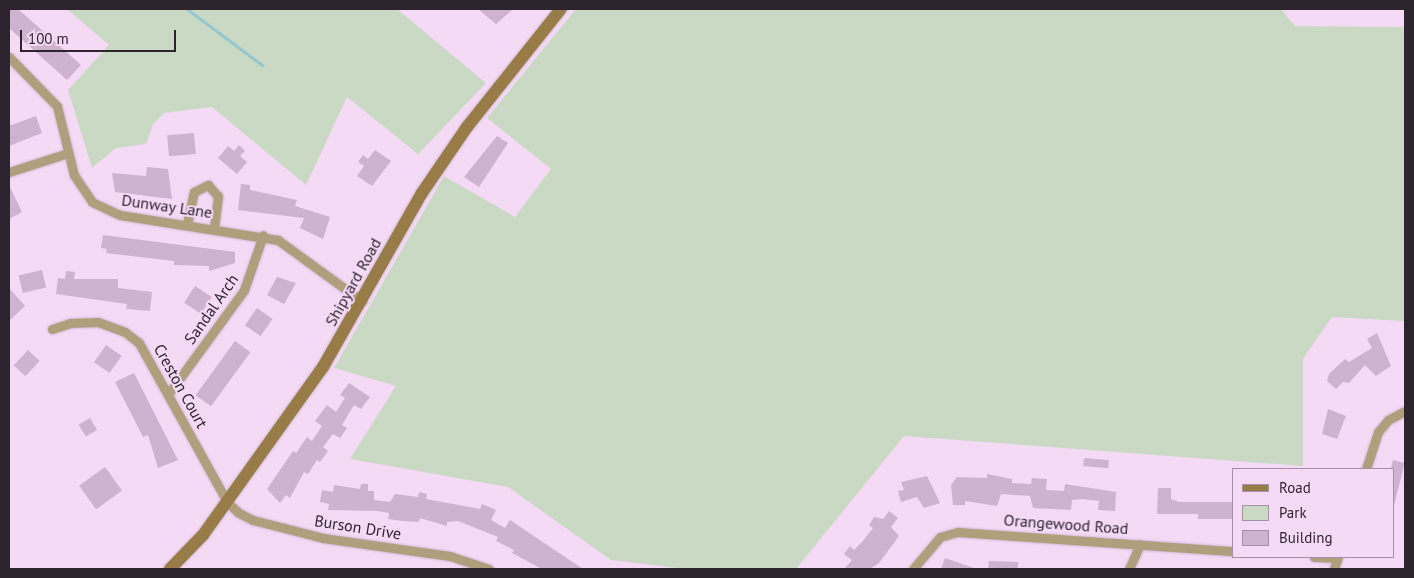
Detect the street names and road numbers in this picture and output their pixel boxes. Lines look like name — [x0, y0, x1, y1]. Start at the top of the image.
street label: Dunway Lane — [120, 190, 214, 222]
street label: Shipyard Road — [321, 235, 385, 329]
street label: Sandal Arch — [180, 270, 242, 348]
street label: Creston Court — [150, 341, 212, 431]
street label: Orangewood Road — [1003, 510, 1129, 538]
street label: Burson Drive — [313, 511, 403, 543]

